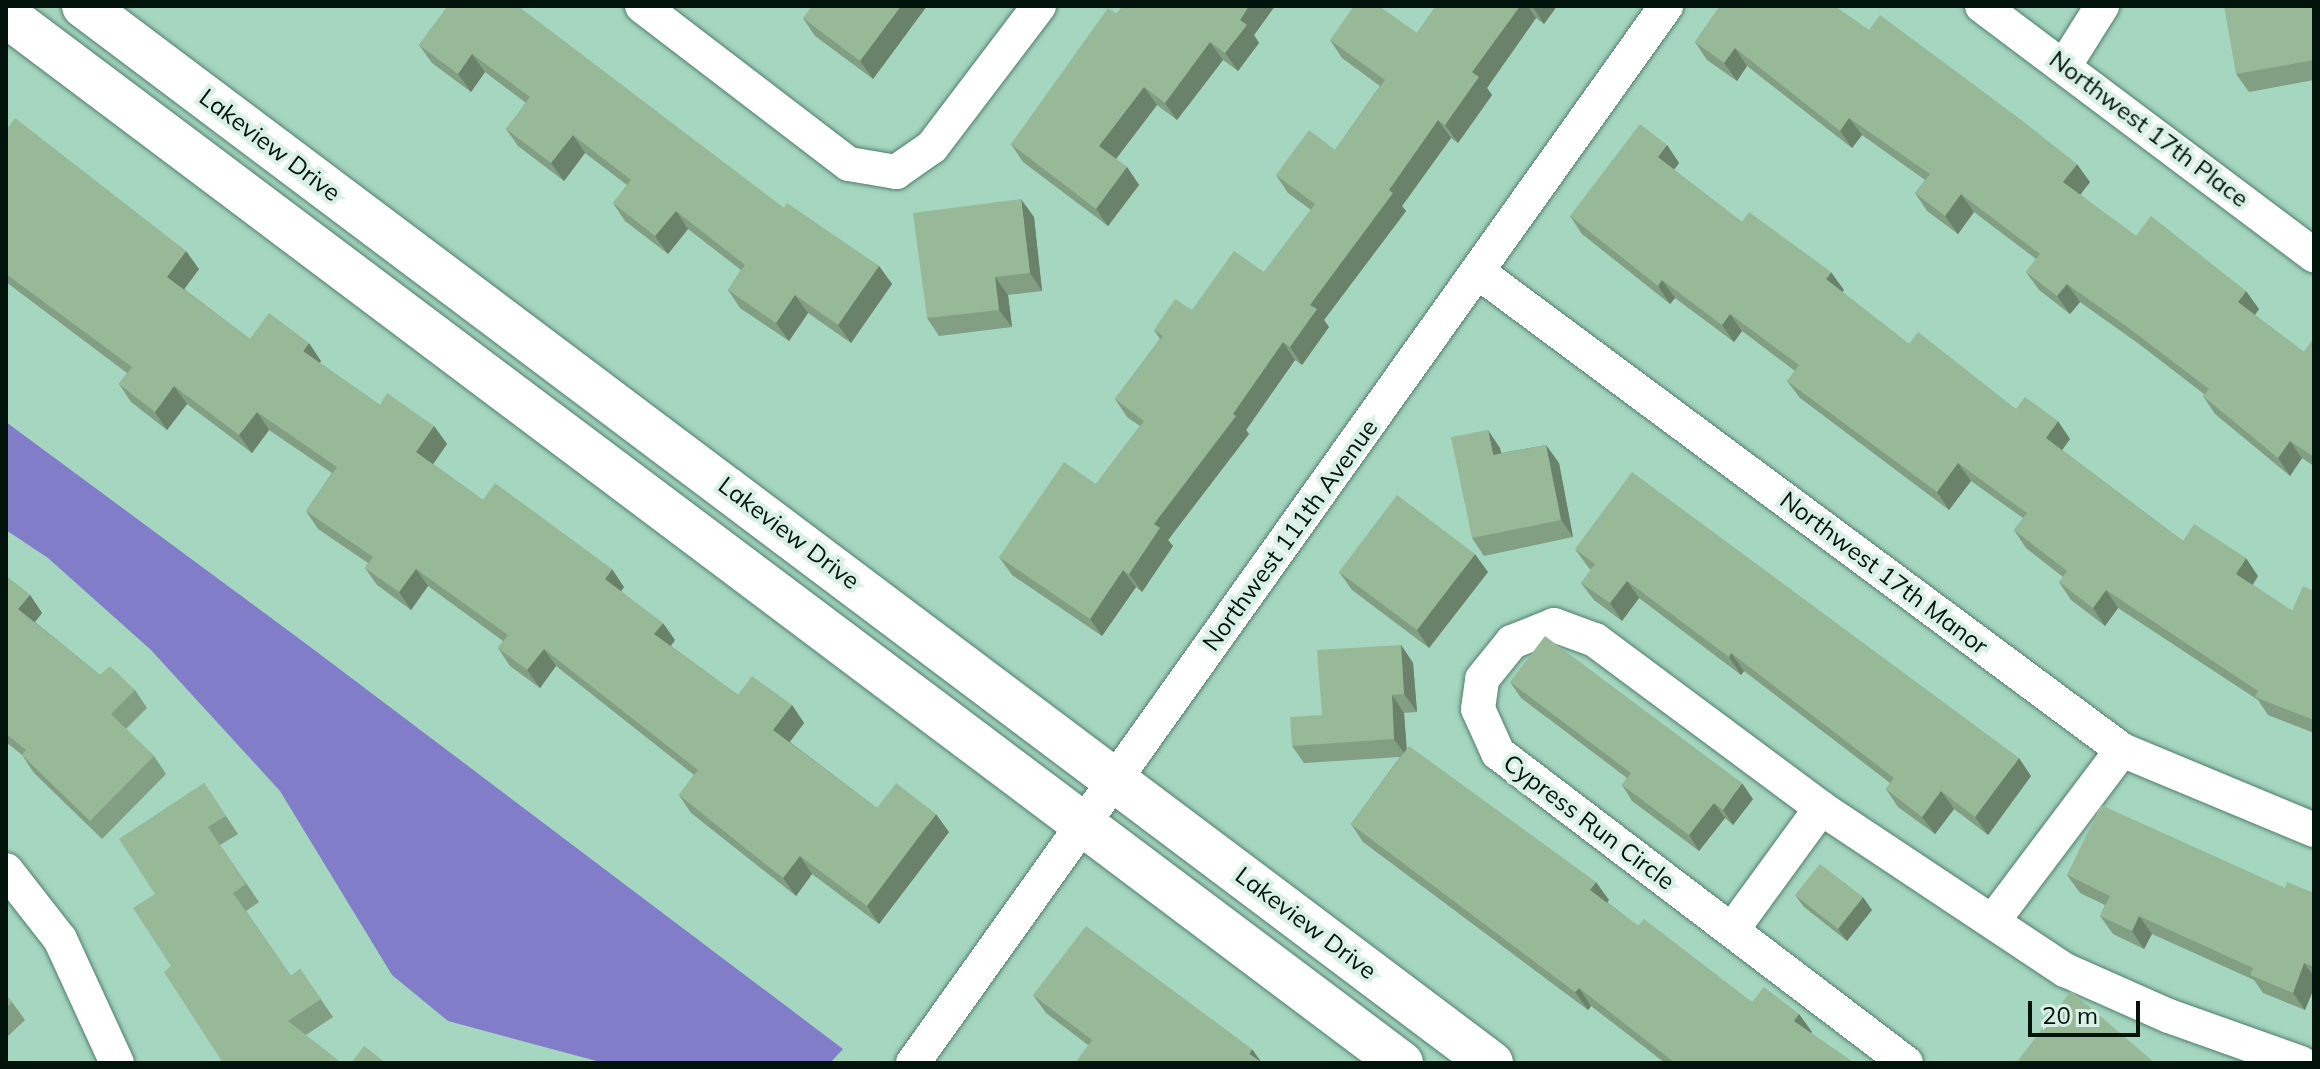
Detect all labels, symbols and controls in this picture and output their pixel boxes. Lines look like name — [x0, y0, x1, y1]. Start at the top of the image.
street label: Northwest 17th Place — [2044, 45, 2254, 213]
street label: Lakeview Drive — [194, 83, 346, 207]
street label: Northwest 111th Avenue — [1196, 414, 1384, 656]
street label: Lakeview Drive — [713, 471, 865, 595]
street label: Northwest 17th Manor — [1775, 486, 1993, 660]
street label: Cypress Run Circle — [1498, 748, 1680, 896]
street label: Lakeview Drive — [1230, 861, 1382, 985]
scale bar — [2032, 985, 2144, 1035]
text: 20 m — [2042, 1000, 2098, 1030]

